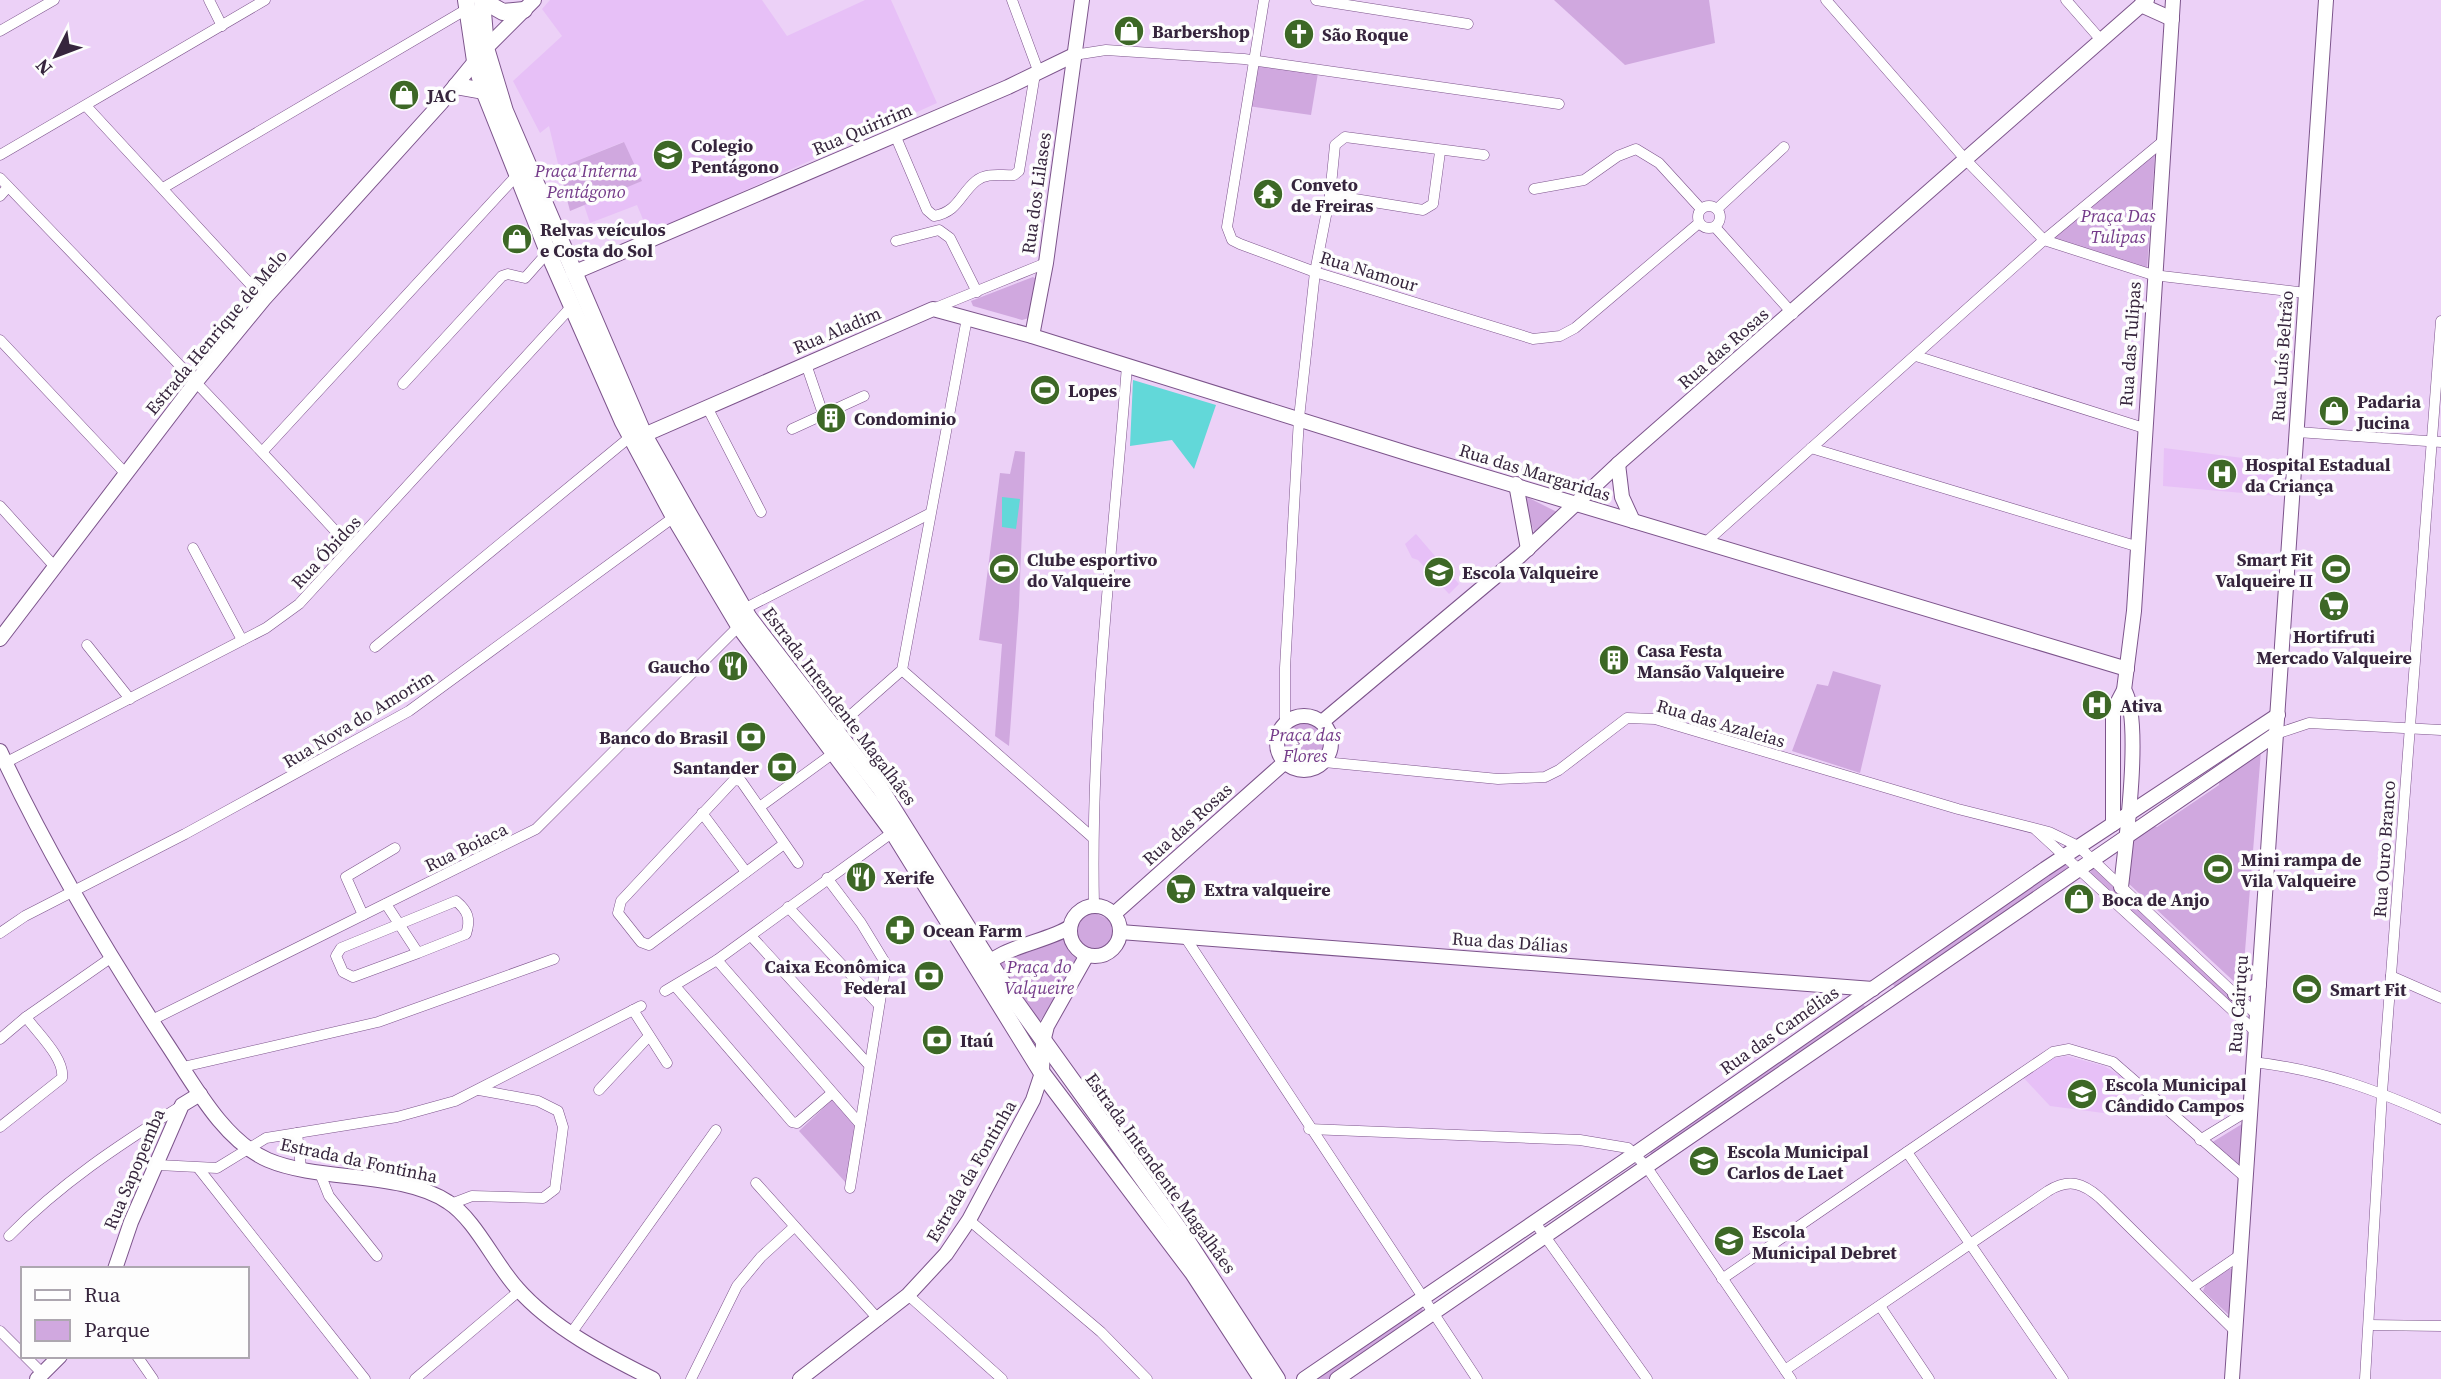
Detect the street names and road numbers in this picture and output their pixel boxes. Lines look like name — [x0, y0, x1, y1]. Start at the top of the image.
street label: Rua Quiririm — [808, 97, 916, 161]
street label: Rua dos Lilases — [1015, 130, 1057, 256]
street label: Estrada Henrique de Melo — [139, 244, 293, 420]
street label: Rua Namour — [1317, 244, 1422, 298]
street label: Rua das Tulipas — [2113, 281, 2147, 407]
street label: Rua Luís Beltrão — [2265, 289, 2299, 422]
street label: Rua Aladim — [789, 300, 885, 360]
street label: Rua das Rosas — [1672, 301, 1774, 394]
street label: Rua das Margaridas — [1456, 437, 1614, 507]
street label: Rua Óbidos — [286, 510, 367, 594]
street label: Estrada Intendente Magalhães — [757, 602, 923, 811]
street label: Rua Nova do Amorim — [278, 664, 438, 774]
street label: Rua das Azaleias — [1654, 693, 1788, 753]
street label: Rua das Rosas — [1137, 777, 1237, 871]
street label: Rua Ouro Branco — [2367, 779, 2401, 918]
street label: Rua Boiaca — [421, 816, 512, 878]
street label: Rua das Dálias — [1451, 925, 1569, 959]
street label: Rua Cairuçu — [2222, 954, 2254, 1054]
street label: Rua das Camélias — [1715, 980, 1844, 1080]
street label: Estrada Intendente Magalhães — [1080, 1067, 1243, 1279]
street label: Estrada da Fontinha — [920, 1095, 1022, 1247]
street label: Rua Sapopemba — [97, 1104, 171, 1233]
street label: Estrada da Fontinha — [278, 1131, 441, 1189]

